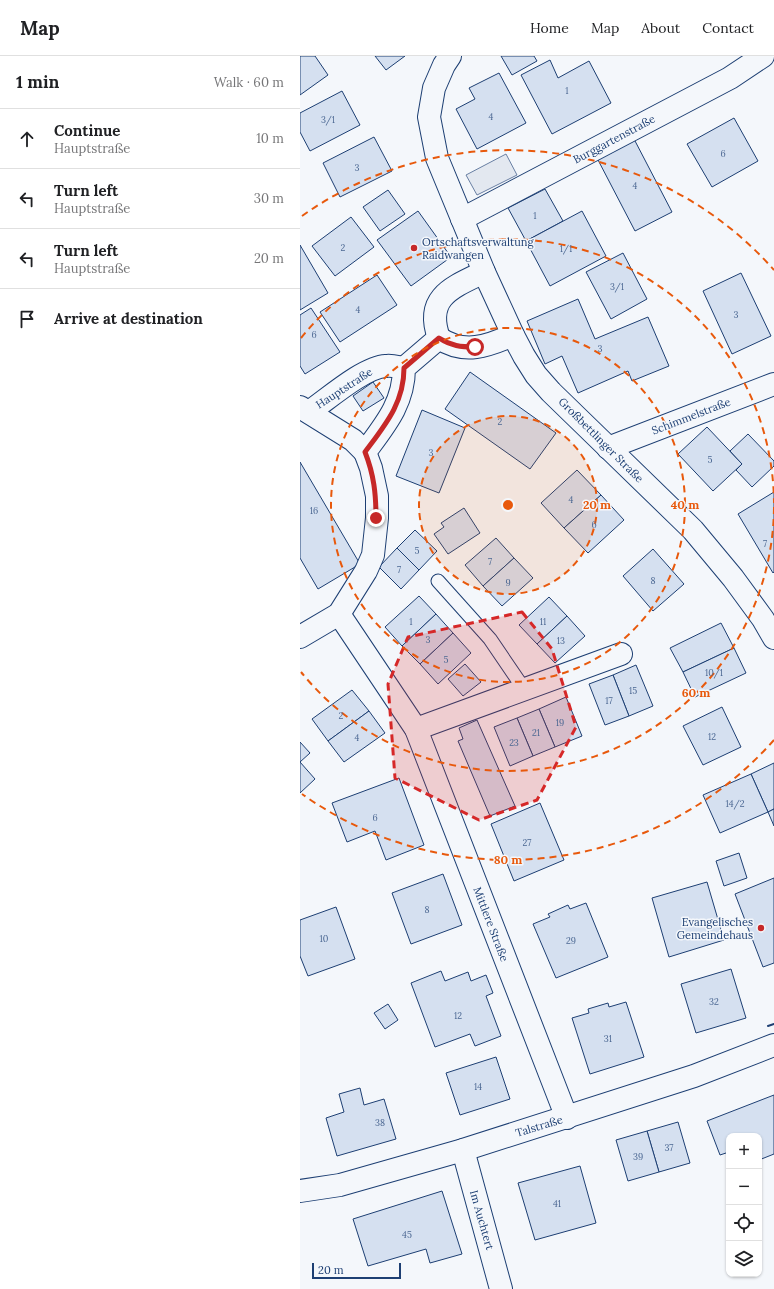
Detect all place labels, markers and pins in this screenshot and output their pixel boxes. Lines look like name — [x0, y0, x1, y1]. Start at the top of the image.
place label: Ortschaftsverwaltung Raidwangen — [422, 235, 534, 262]
marker: Ortschaftsverwaltung Raidwangen — [409, 243, 419, 253]
centre of rings — [501, 498, 515, 512]
place label: Evangelisches Gemeindehaus — [677, 915, 753, 942]
marker: Evangelisches Gemeindehaus — [756, 923, 766, 933]

